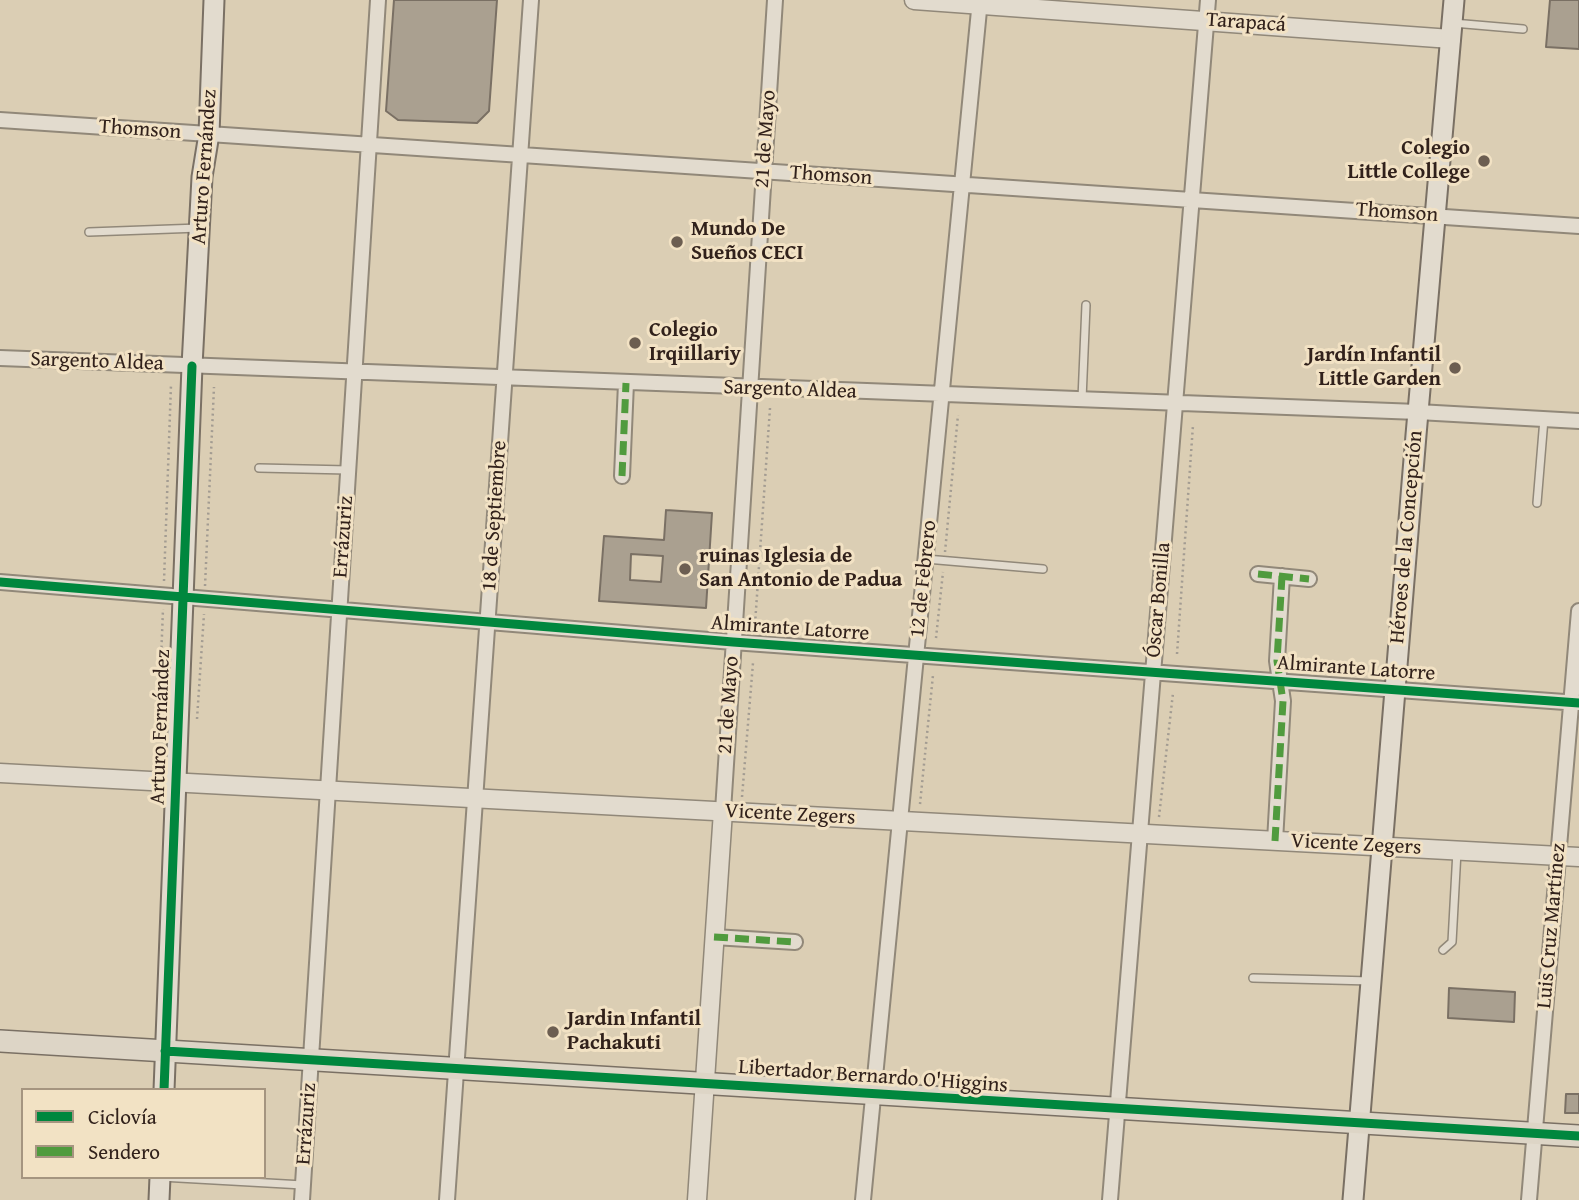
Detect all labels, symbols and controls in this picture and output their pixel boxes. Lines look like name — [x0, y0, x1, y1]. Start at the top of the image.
street label: Tarapacá — [1205, 8, 1287, 38]
street label: Arturo Fernández — [187, 89, 223, 245]
street label: 21 de Mayo — [750, 89, 782, 189]
street label: Thomson — [98, 115, 182, 145]
place label: Colegio Little College — [1347, 136, 1470, 186]
marker: Colegio Little College — [1476, 153, 1492, 169]
street label: Thomson — [789, 161, 873, 191]
street label: Thomson — [1355, 198, 1439, 228]
place label: Mundo De Sueños CECI — [691, 217, 804, 267]
marker: Mundo De Sueños CECI — [669, 234, 685, 250]
place label: Colegio Irqiillariy — [649, 318, 741, 368]
marker: Colegio Irqiillariy — [627, 335, 643, 351]
place label: Jardín Infantil Little Garden — [1307, 343, 1441, 393]
street label: Sargento Aldea — [30, 347, 164, 377]
marker: Jardín Infantil Little Garden — [1447, 360, 1463, 376]
street label: Sargento Aldea — [723, 375, 857, 405]
street label: Héroes de la Concepción — [1385, 429, 1429, 645]
street label: 18 de Septiembre — [477, 440, 513, 592]
street label: Errázuriz — [329, 495, 359, 579]
street label: 12 de Febrero — [905, 519, 943, 639]
street label: Óscar Bonilla — [1141, 541, 1177, 659]
place label: ruinas Iglesia de San Antonio de Padua — [699, 544, 902, 594]
marker: ruinas Iglesia de San Antonio de Padua — [677, 561, 693, 577]
street label: Almirante Latorre — [710, 611, 870, 647]
street label: Arturo Fernández — [146, 649, 176, 805]
street label: Almirante Latorre — [1276, 651, 1436, 687]
street label: 21 de Mayo — [713, 655, 745, 755]
street label: Vicente Zegers — [724, 799, 856, 831]
street label: Vicente Zegers — [1290, 829, 1422, 861]
street label: Luis Cruz Martínez — [1532, 842, 1572, 1010]
place label: Jardin Infantil Pachakuti — [567, 1007, 701, 1057]
marker: Jardin Infantil Pachakuti — [545, 1024, 561, 1040]
street label: Libertador Bernardo O'Higgins — [737, 1055, 1009, 1099]
street label: Errázuriz — [292, 1082, 322, 1166]
legend — [21, 1088, 266, 1179]
text: Ciclovía — [88, 1101, 157, 1132]
text: Sendero — [88, 1136, 160, 1167]

